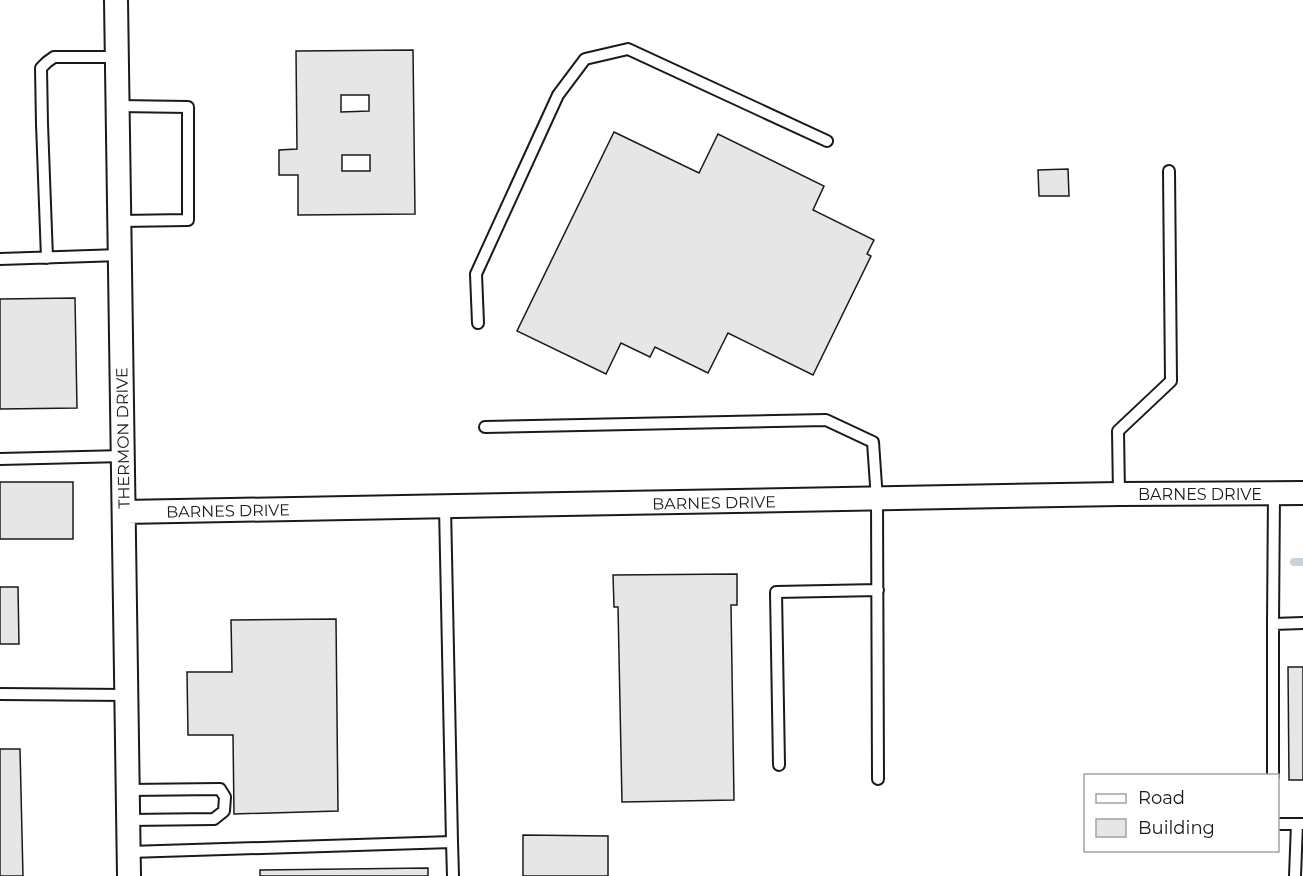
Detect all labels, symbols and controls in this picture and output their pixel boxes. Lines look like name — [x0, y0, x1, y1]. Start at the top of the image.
street label: THERMON DRIVE — [112, 367, 134, 509]
street label: BARNES DRIVE — [1138, 485, 1262, 504]
street label: BARNES DRIVE — [652, 492, 776, 514]
street label: BARNES DRIVE — [166, 500, 290, 522]
legend — [1084, 774, 1279, 852]
text: Road — [1138, 787, 1185, 809]
text: Building — [1138, 817, 1215, 839]

